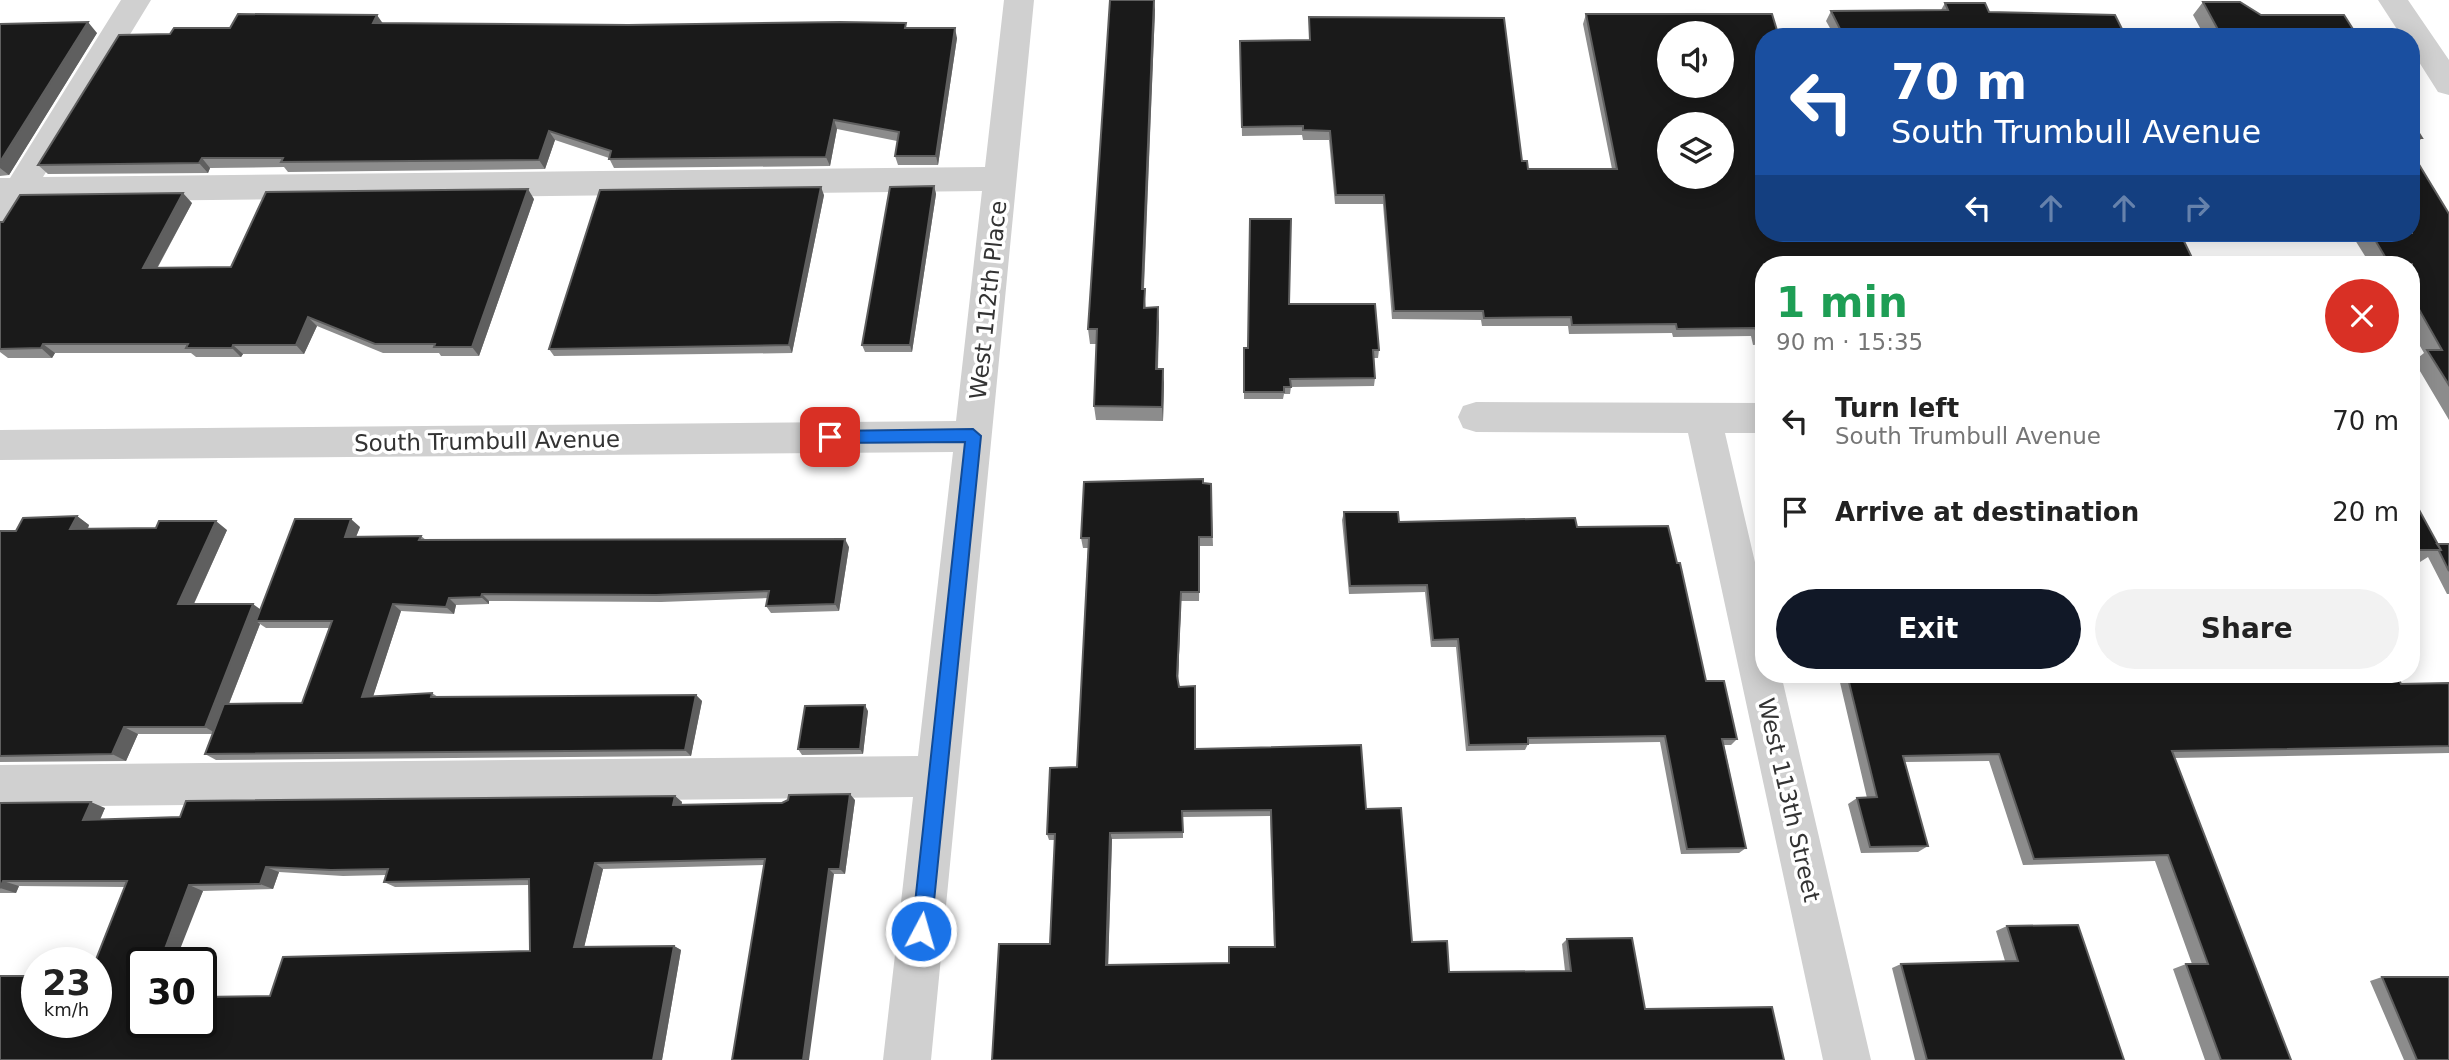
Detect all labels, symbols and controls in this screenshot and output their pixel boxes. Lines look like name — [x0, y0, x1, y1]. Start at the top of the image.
map controls — [1657, 21, 1734, 189]
button: sound — [1657, 21, 1734, 98]
text: 70 m — [1891, 54, 2027, 111]
icon: left — [1776, 56, 1867, 147]
button: layers — [1657, 112, 1734, 189]
text: South Trumbull Avenue — [1891, 113, 2261, 151]
icon: left — [1959, 189, 1997, 227]
icon: ahead — [2032, 189, 2070, 227]
icon: ahead — [2105, 189, 2143, 227]
icon: right — [2178, 189, 2216, 227]
street label: West 112th Place — [965, 199, 1011, 401]
text: 1 min — [1776, 278, 1908, 327]
button: close — [2325, 279, 2399, 353]
text: 90 m · 15:35 — [1776, 329, 1923, 355]
text: Turn left — [1835, 393, 1959, 423]
icon: left — [1776, 402, 1814, 440]
text: 70 m — [2332, 406, 2399, 436]
pin — [800, 407, 860, 467]
icon: arrive — [811, 418, 849, 456]
text: South Trumbull Avenue — [1835, 423, 2101, 449]
street label: South Trumbull Avenue — [354, 426, 620, 456]
icon: arrive — [1776, 493, 1814, 531]
text: Arrive at destination — [1835, 497, 2139, 527]
text: 20 m — [2332, 497, 2399, 527]
button: Exit — [1776, 589, 2081, 669]
button: Share — [2095, 589, 2399, 669]
street label: West 113th Street — [1753, 695, 1825, 905]
position arrow — [884, 894, 958, 968]
speed limit sign: 30 — [126, 947, 217, 1038]
text: 23 — [42, 963, 91, 1003]
text: km/h — [44, 999, 89, 1020]

